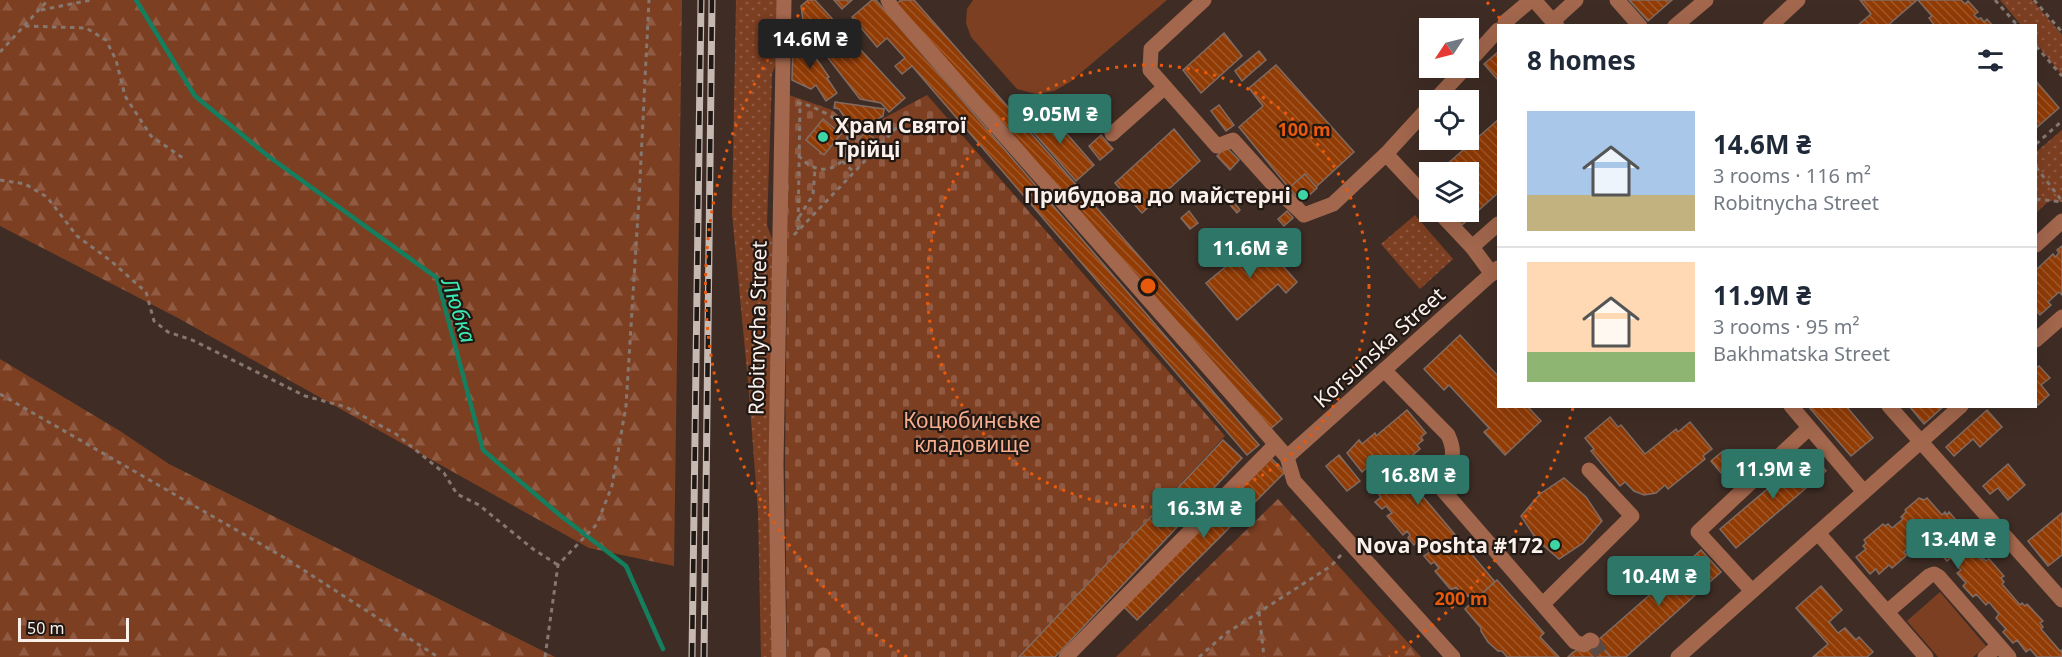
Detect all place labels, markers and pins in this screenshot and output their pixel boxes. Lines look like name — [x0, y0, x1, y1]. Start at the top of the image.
pin: 14.6M ₴ — [755, 19, 865, 70]
pin: 9.05M ₴ — [1005, 94, 1115, 145]
place label: Храм Святої Трійці — [835, 111, 967, 163]
marker: Храм Святої Трійці — [816, 130, 830, 144]
place label: Прибудова до майстерні — [1024, 181, 1291, 209]
marker: Прибудова до майстерні — [1296, 188, 1310, 202]
pin: 11.6M ₴ — [1195, 228, 1305, 279]
centre of rings — [1138, 276, 1158, 296]
pin: 11.9M ₴ — [1718, 449, 1828, 500]
pin: 16.8M ₴ — [1363, 455, 1473, 506]
pin: 16.3M ₴ — [1149, 488, 1259, 539]
pin: 13.4M ₴ — [1903, 519, 2013, 570]
place label: Nova Poshta #172 — [1356, 531, 1543, 559]
marker: Nova Poshta #172 — [1548, 538, 1562, 552]
pin: 10.4M ₴ — [1604, 556, 1714, 607]

